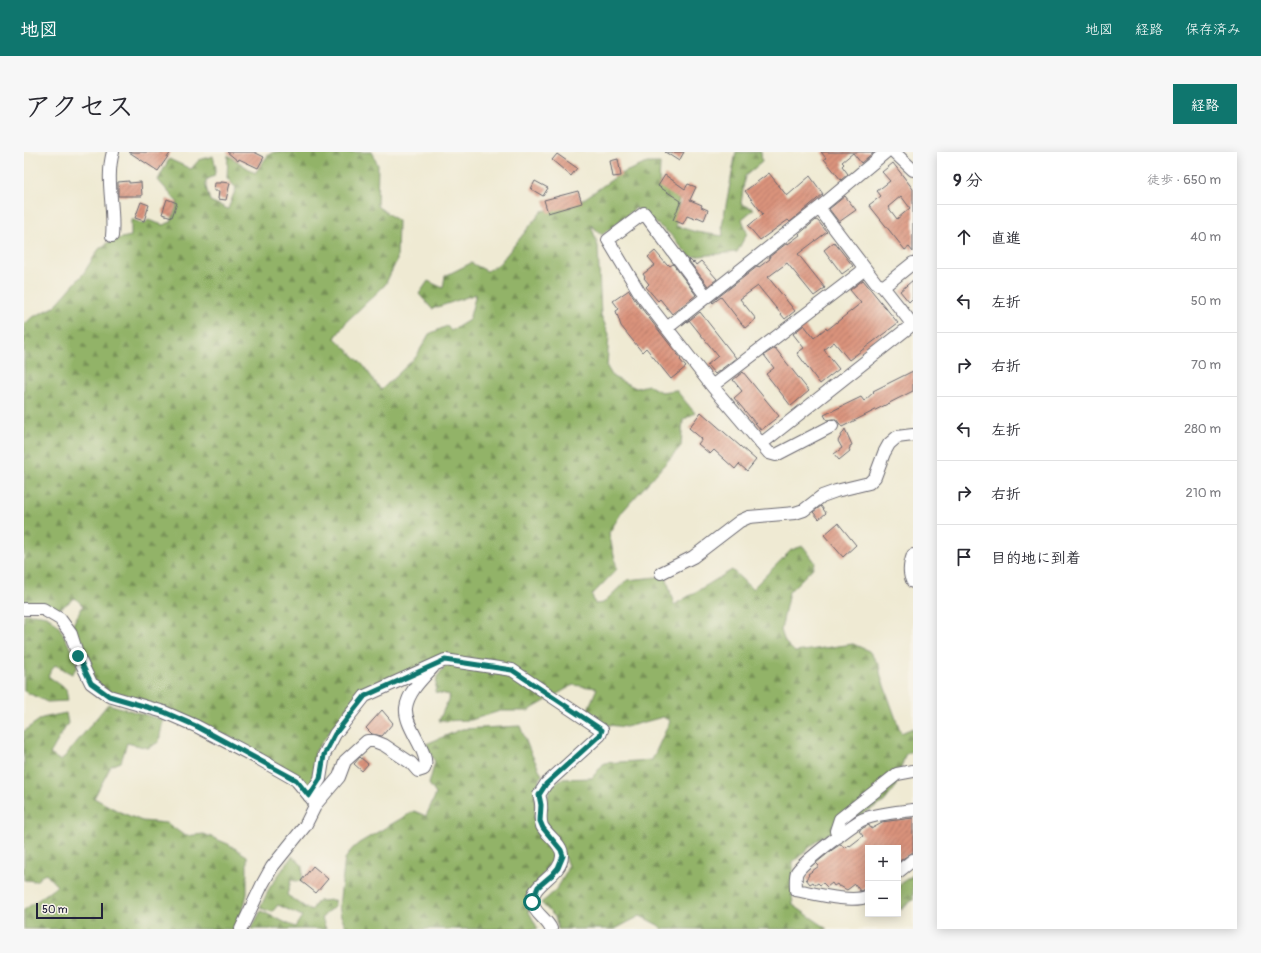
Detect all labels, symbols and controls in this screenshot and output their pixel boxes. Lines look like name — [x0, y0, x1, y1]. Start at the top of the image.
text: 地図 — [20, 18, 58, 42]
text: 地図 — [1085, 21, 1113, 38]
text: 経路 — [1135, 21, 1163, 38]
text: 保存済み — [1185, 21, 1241, 38]
button: 経路 — [1173, 84, 1237, 124]
text: アクセス — [24, 90, 134, 125]
text: 9 分 — [953, 170, 982, 191]
text: 徒歩 · 650 m — [1147, 172, 1221, 188]
icon: ahead — [953, 226, 975, 248]
text: 直進 — [991, 229, 1021, 248]
text: 40 m — [1190, 229, 1221, 245]
icon: left — [953, 290, 975, 312]
text: 左折 — [991, 293, 1021, 312]
text: 50 m — [1191, 293, 1221, 309]
icon: right — [953, 354, 975, 376]
text: 右折 — [991, 357, 1021, 376]
text: 70 m — [1191, 357, 1221, 373]
icon: left — [953, 418, 975, 440]
text: 左折 — [991, 421, 1021, 440]
text: 280 m — [1184, 421, 1221, 437]
icon: right — [953, 482, 975, 504]
text: 右折 — [991, 485, 1021, 504]
text: 210 m — [1185, 485, 1221, 501]
icon: arrive — [953, 546, 975, 568]
text: 目的地に到着 — [991, 549, 1081, 568]
route end — [69, 647, 87, 665]
map controls — [865, 845, 901, 917]
button: + — [865, 845, 901, 881]
button: − — [865, 881, 901, 917]
route start — [523, 893, 541, 911]
scale bar — [36, 901, 103, 920]
text: 50 m — [42, 903, 68, 916]

